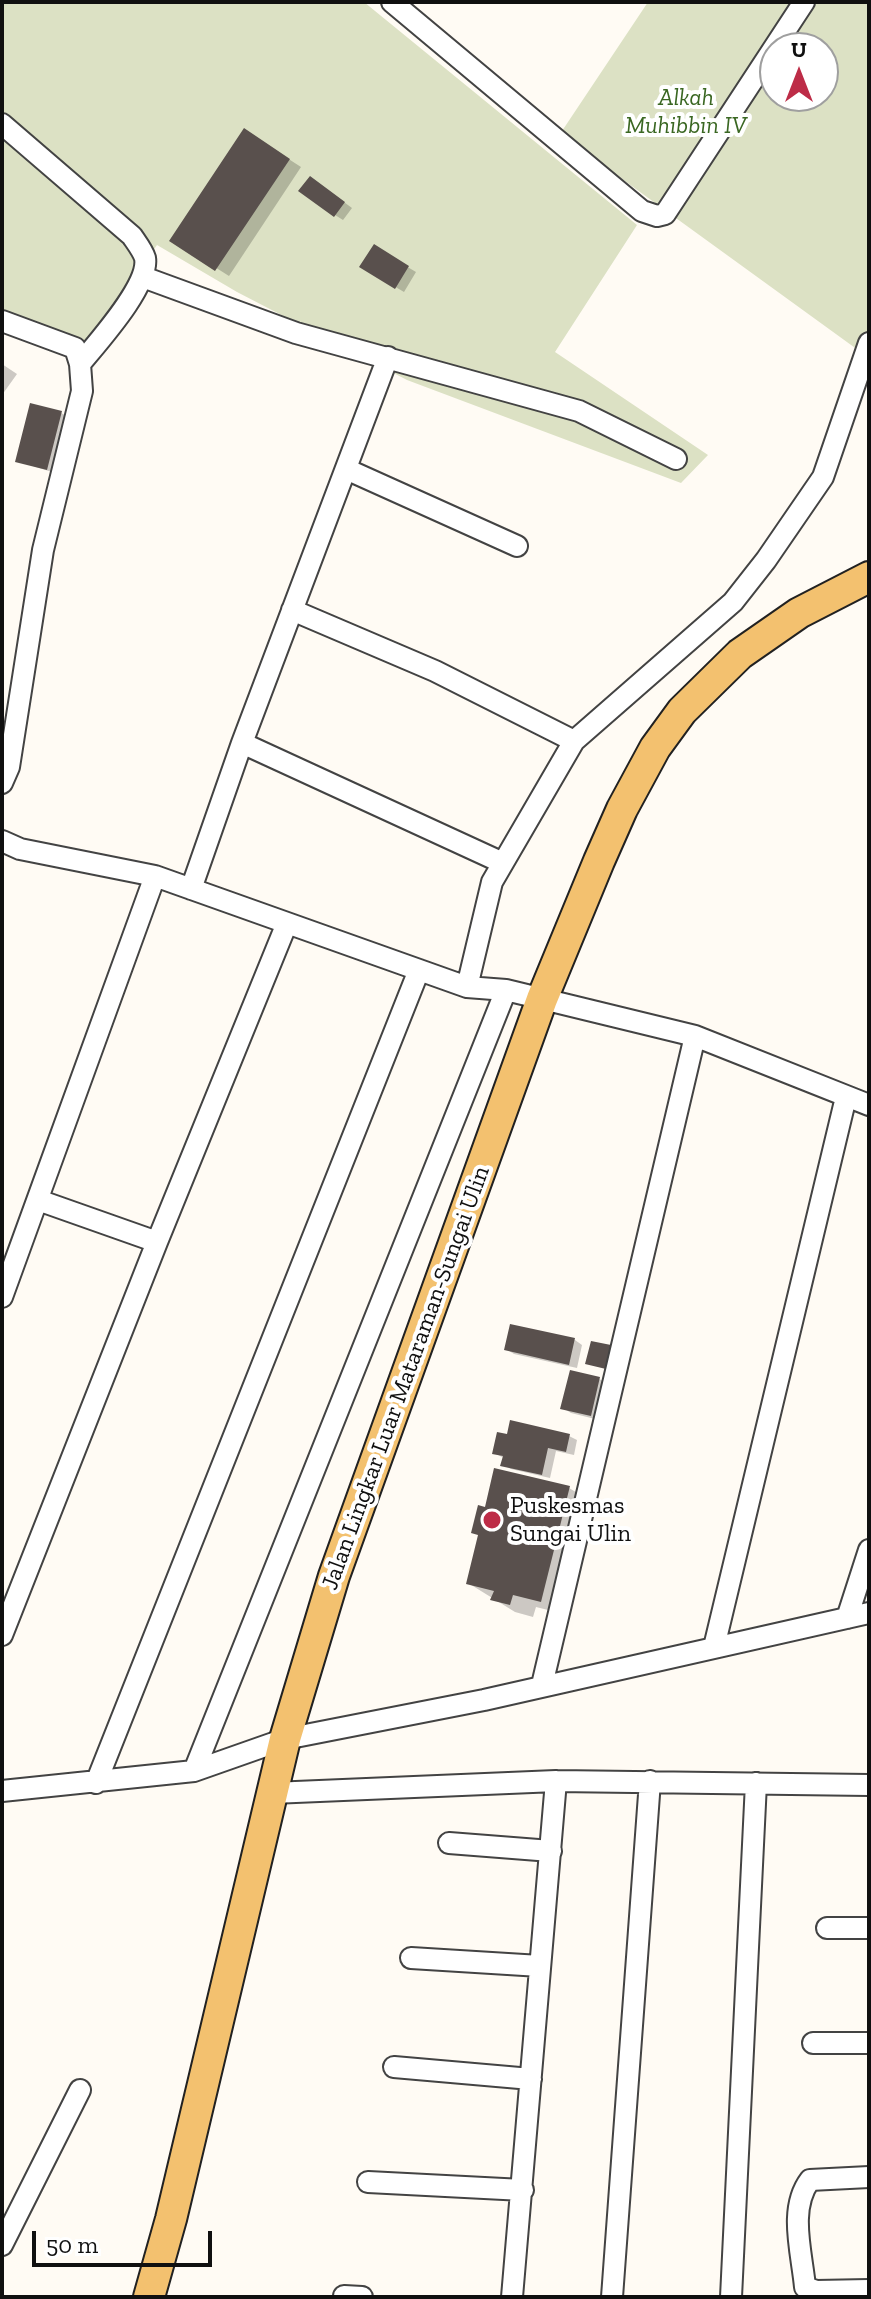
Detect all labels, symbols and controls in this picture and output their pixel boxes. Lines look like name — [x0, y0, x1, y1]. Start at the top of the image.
north arrow — [759, 32, 839, 112]
text: U — [791, 36, 807, 63]
park label: Alkah Muhibbin IV — [625, 84, 747, 140]
street label: Jalan Lingkar Luar Mataraman-Sungai Ulin — [316, 1162, 496, 1594]
place label: Puskesmas Sungai Ulin — [510, 1492, 631, 1548]
marker: Puskesmas Sungai Ulin — [481, 1509, 503, 1531]
scale bar — [36, 2215, 216, 2265]
text: 50 m — [46, 2230, 98, 2259]

